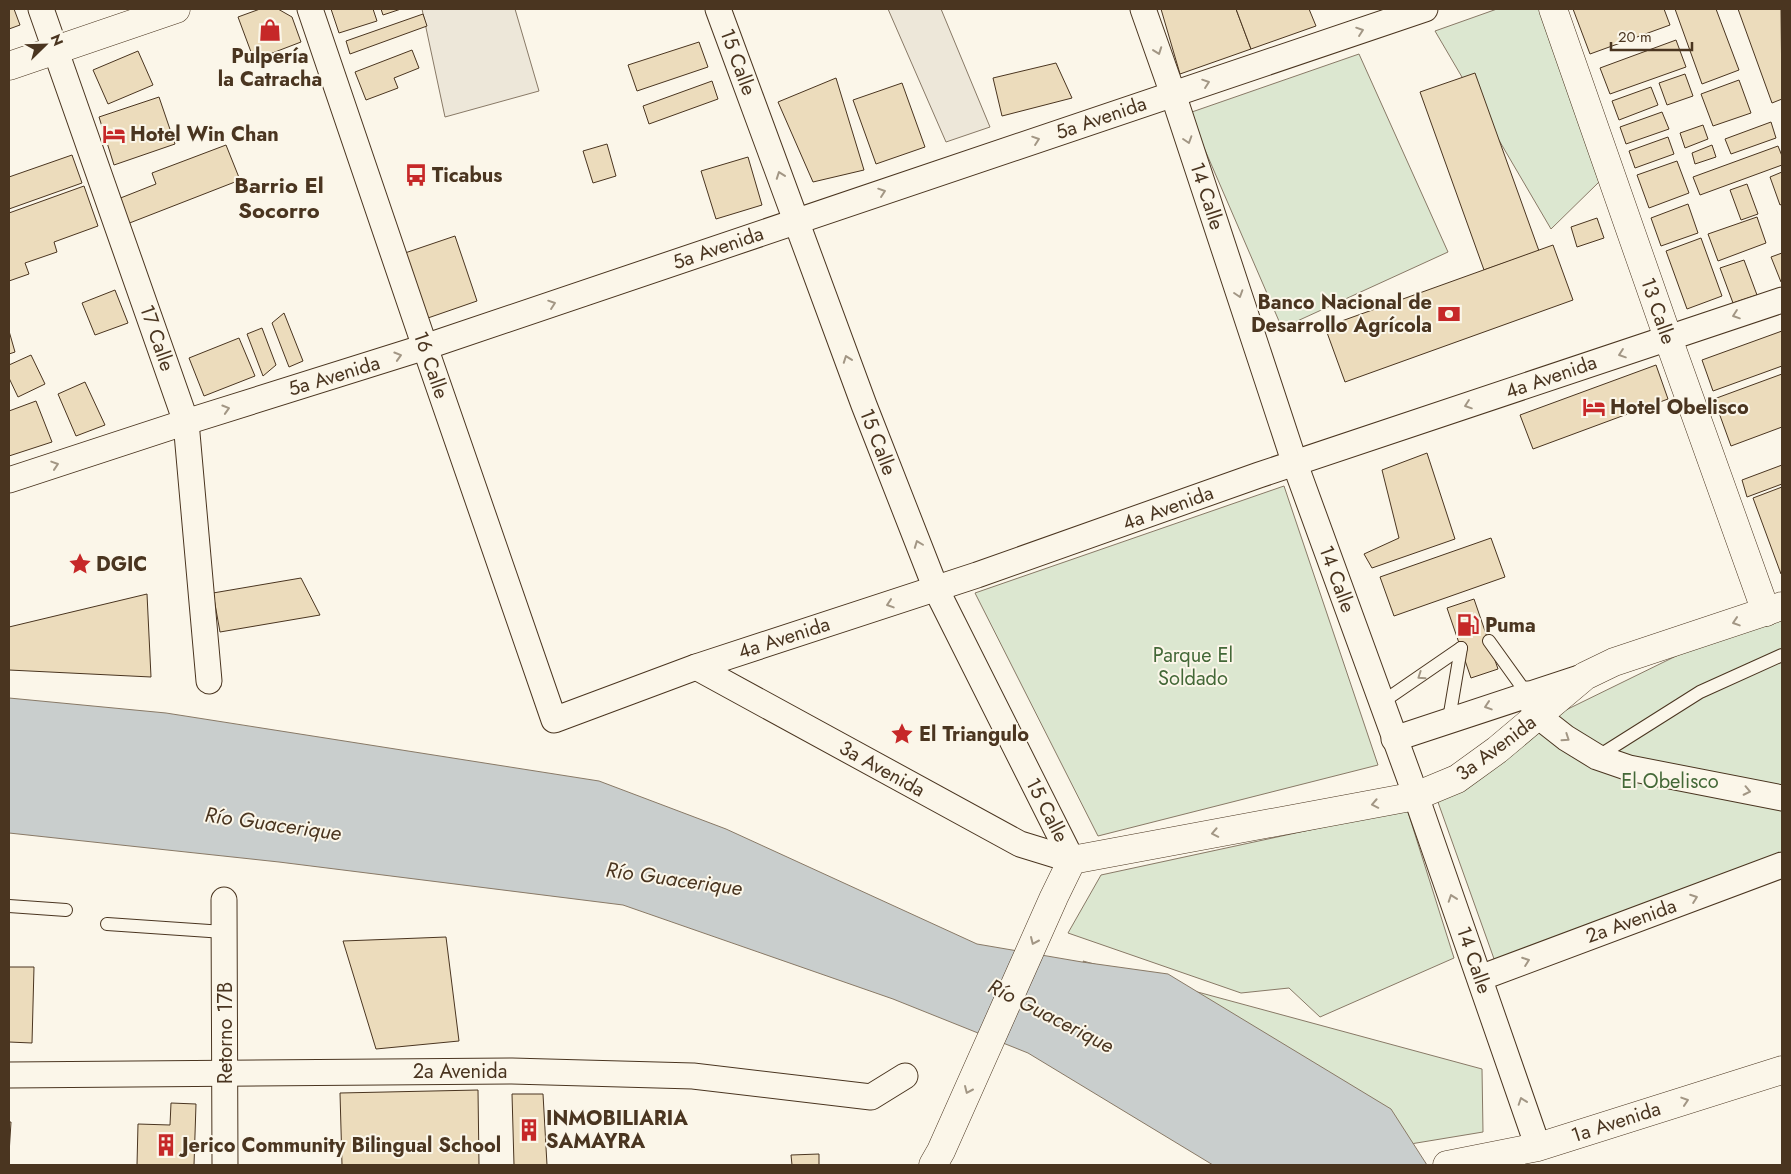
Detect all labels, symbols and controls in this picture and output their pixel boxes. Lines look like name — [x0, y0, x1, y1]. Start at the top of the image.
shop icon: Pulpería la Catracha — [257, 17, 283, 43]
north arrow — [20, 20, 70, 70]
scale bar — [1611, 20, 1692, 52]
street label: 15 Calle — [713, 25, 763, 99]
one-way arrow — [1355, 26, 1364, 36]
text: 20 m — [1618, 26, 1652, 48]
text: N — [46, 31, 68, 49]
place label: Pulpería la Catracha — [218, 42, 322, 94]
one-way arrow — [1152, 47, 1162, 55]
one-way arrow — [1202, 78, 1210, 88]
street label: 5a Avenida — [1052, 89, 1150, 147]
place label: Hotel Win Chan — [130, 120, 279, 149]
hotel icon: Hotel Win Chan — [101, 121, 127, 147]
one-way arrow — [1183, 135, 1193, 144]
one-way arrow — [1031, 136, 1039, 146]
street label: 14 Calle — [1182, 158, 1232, 234]
place label: Ticabus — [432, 161, 502, 190]
bus stop icon: Ticabus — [403, 162, 429, 188]
district label: Barrio El Socorro — [234, 169, 324, 226]
one-way arrow — [776, 171, 786, 180]
one-way arrow — [877, 188, 885, 198]
street label: 5a Avenida — [669, 219, 767, 277]
street label: 13 Calle — [1633, 274, 1683, 348]
place label: Banco Nacional de Desarrollo Agrícola — [1251, 288, 1432, 340]
one-way arrow — [1233, 290, 1243, 298]
one-way arrow — [547, 300, 556, 310]
street label: 17 Calle — [132, 301, 182, 375]
bank icon: Banco Nacional de Desarrollo Agrícola — [1436, 301, 1462, 327]
one-way arrow — [1732, 310, 1741, 320]
street label: 16 Calle — [406, 327, 456, 403]
street label: 5a Avenida — [285, 348, 383, 404]
street label: 4a Avenida — [1501, 348, 1601, 406]
one-way arrow — [1618, 348, 1626, 358]
one-way arrow — [393, 351, 402, 361]
one-way arrow — [843, 355, 853, 364]
place label: Hotel Obelisco — [1610, 393, 1749, 422]
hotel icon: Hotel Obelisco — [1581, 394, 1607, 420]
one-way arrow — [1464, 400, 1472, 410]
one-way arrow — [222, 405, 230, 415]
street label: 15 Calle — [852, 405, 904, 479]
one-way arrow — [50, 461, 59, 471]
street label: 4a Avenida — [1118, 478, 1218, 538]
one-way arrow — [914, 540, 925, 549]
street label: 14 Calle — [1311, 541, 1363, 617]
place label: DGIC — [96, 550, 147, 579]
place icon: DGIC — [67, 551, 93, 577]
one-way arrow — [886, 598, 894, 608]
street label: 4a Avenida — [734, 610, 834, 666]
place label: Puma — [1485, 611, 1536, 640]
fuel station icon: Puma — [1455, 612, 1481, 638]
one-way arrow — [1732, 616, 1741, 626]
park label: Parque El Soldado — [1153, 641, 1233, 693]
one-way arrow — [1417, 670, 1427, 679]
one-way arrow — [1484, 701, 1493, 711]
street label: 3a Avenida — [1450, 708, 1542, 788]
place label: El Triangulo — [919, 720, 1029, 749]
place icon: El Triangulo — [889, 721, 915, 747]
one-way arrow — [1561, 732, 1570, 741]
street label: 3a Avenida — [834, 733, 930, 805]
park label: El Obelisco — [1621, 767, 1719, 796]
street label: 15 Calle — [1018, 773, 1076, 847]
one-way arrow — [1742, 785, 1751, 796]
one-way arrow — [1370, 798, 1379, 808]
water label: Río Guacerique — [203, 800, 344, 848]
one-way arrow — [1211, 828, 1219, 838]
water label: Río Guacerique — [604, 855, 745, 903]
street label: 2a Avenida — [1582, 891, 1680, 951]
one-way arrow — [1448, 894, 1458, 902]
one-way arrow — [1690, 894, 1698, 904]
street label: 14 Calle — [1449, 922, 1499, 998]
one-way arrow — [1030, 936, 1041, 945]
one-way arrow — [1521, 957, 1530, 967]
water label: Río Guacerique — [983, 971, 1120, 1061]
street label: Retorno 17B — [211, 982, 240, 1084]
street label: 2a Avenida — [413, 1057, 507, 1086]
one-way arrow — [964, 1085, 975, 1094]
street label: 1a Avenida — [1568, 1094, 1664, 1150]
one-way arrow — [1680, 1096, 1688, 1106]
one-way arrow — [1518, 1097, 1528, 1106]
place label: INMOBILIARIA SAMAYRA — [546, 1104, 688, 1156]
building icon: INMOBILIARIA SAMAYRA — [516, 1117, 542, 1143]
place label: Jerico Community Bilingual School — [178, 1131, 501, 1160]
building icon: Jerico Community Bilingual School — [153, 1132, 179, 1158]

